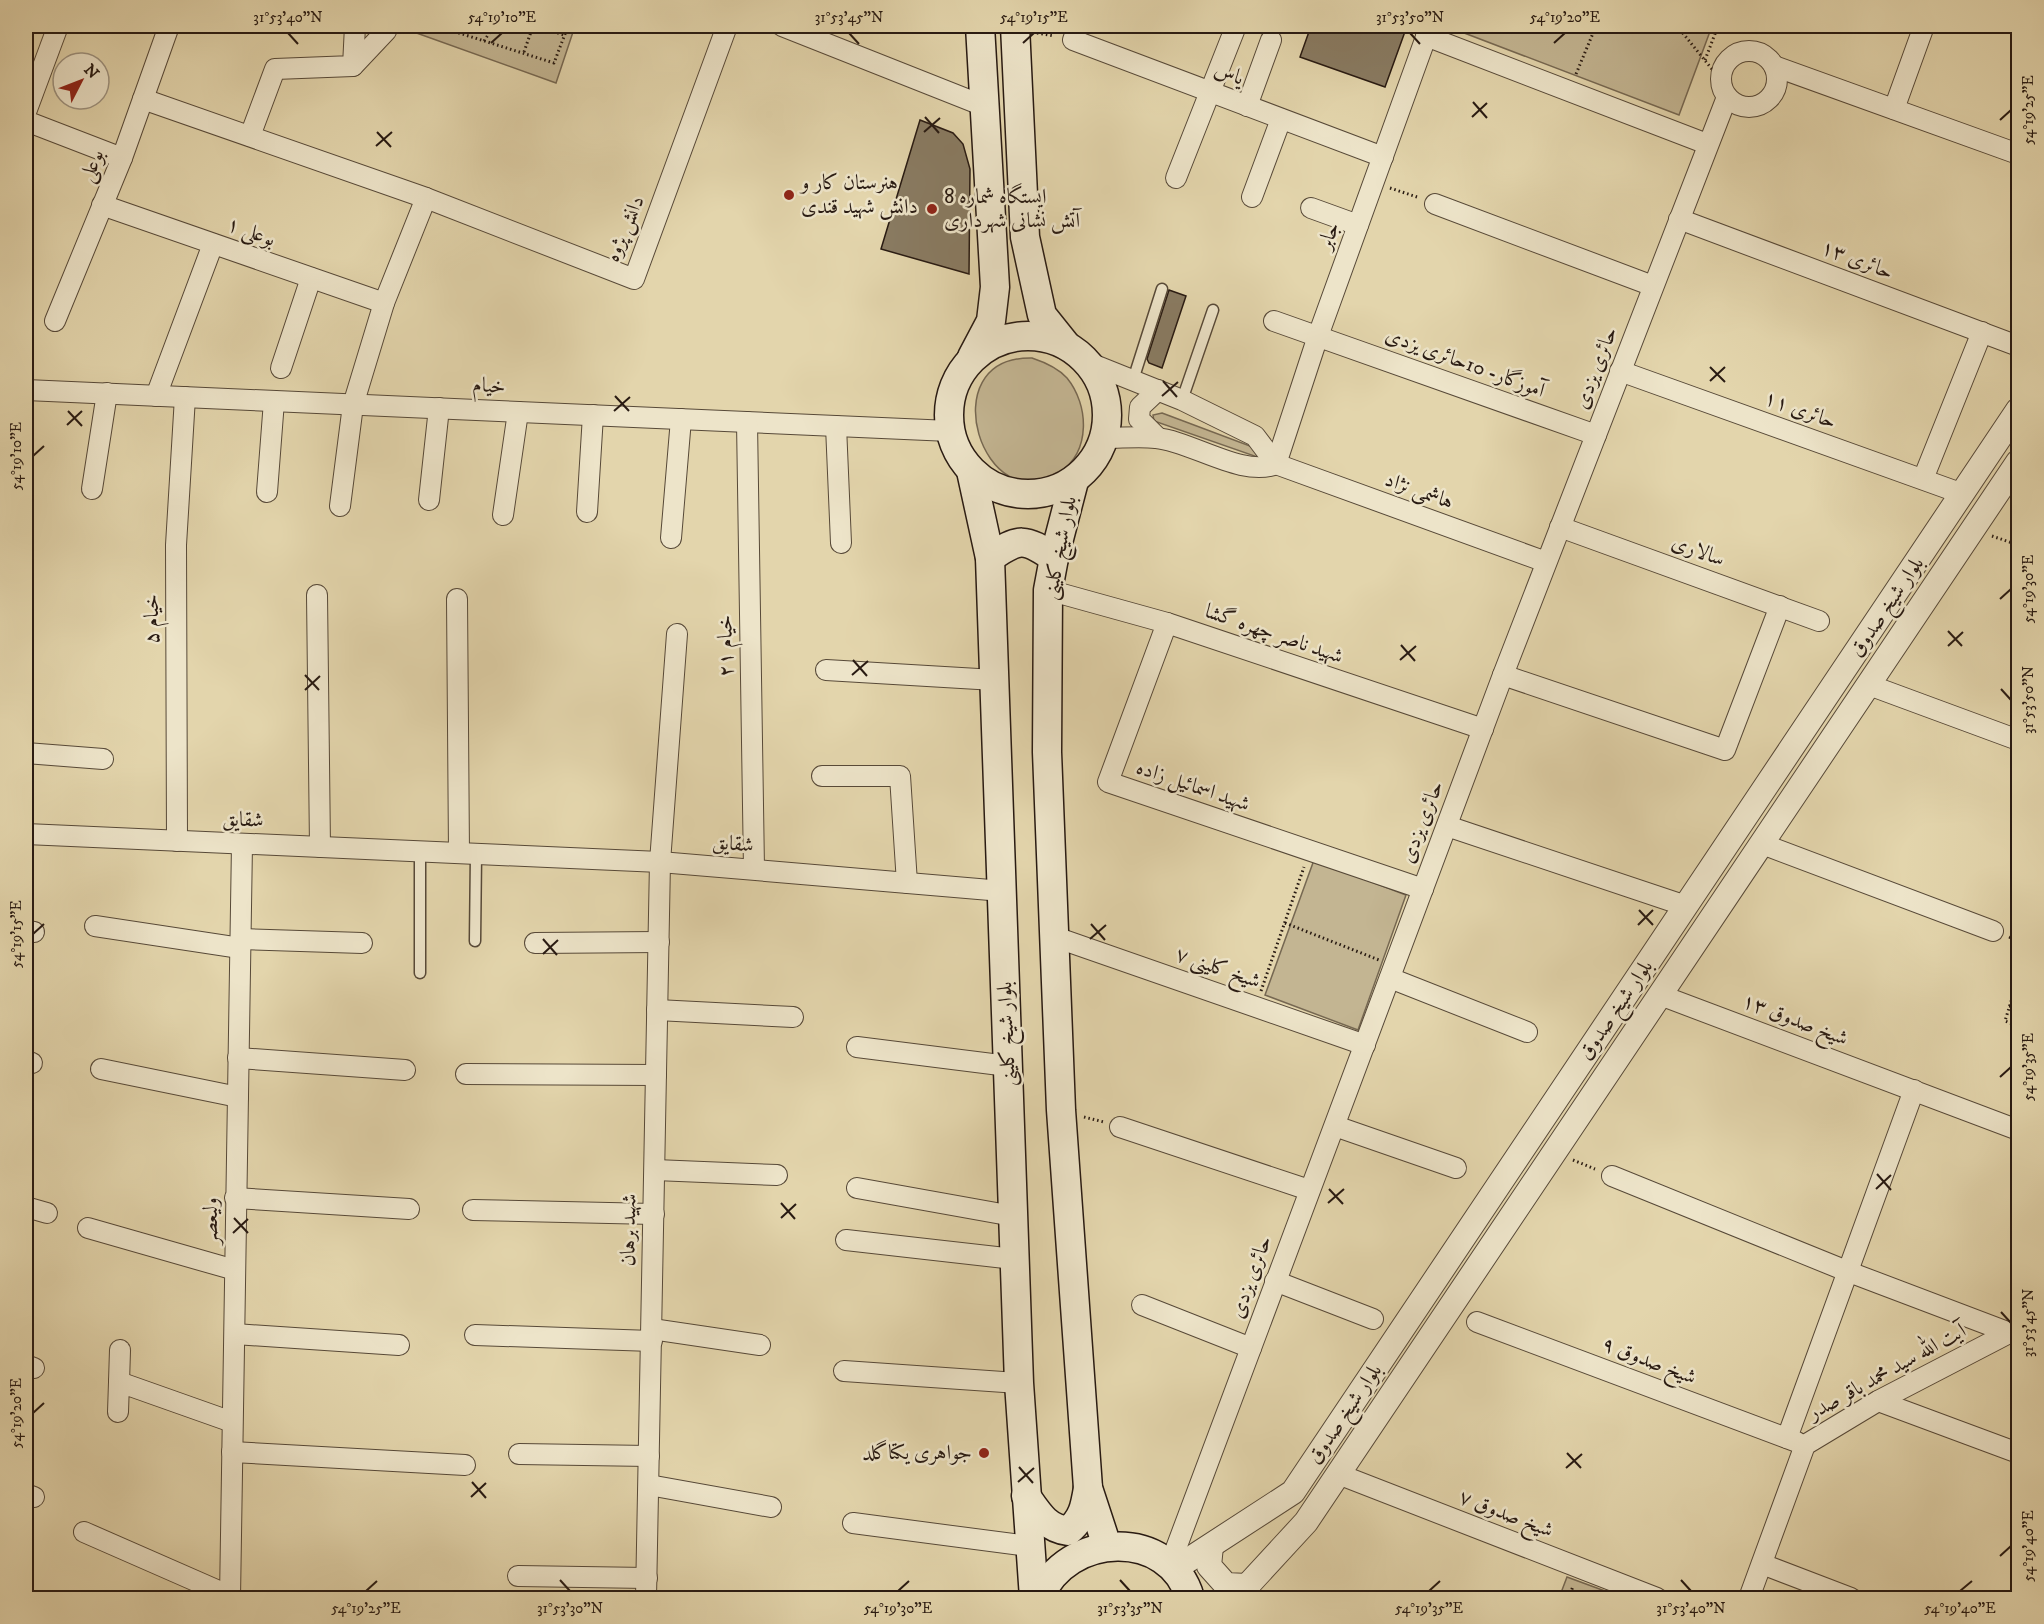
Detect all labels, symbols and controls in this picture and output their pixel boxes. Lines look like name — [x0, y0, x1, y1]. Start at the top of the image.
text: 31°53'40"N — [253, 8, 323, 27]
text: 54°19'10"E — [468, 8, 537, 27]
text: 31°53'45"N — [815, 8, 883, 27]
text: 54°19'15"E — [1000, 8, 1068, 27]
text: 31°53'50"N — [1376, 8, 1444, 27]
text: 54°19'20"E — [1530, 8, 1601, 27]
north arrow — [51, 51, 111, 111]
street label: یاس — [1211, 57, 1248, 92]
text: N — [80, 60, 103, 83]
text: 54°19'25"E — [2019, 75, 2038, 145]
street label: بوعلی — [74, 146, 112, 187]
place label: هنرستان کار و دانش شهید قندی — [799, 170, 918, 220]
place label: ایستگاه شماره 8 آتش نشانی شهرداری — [944, 183, 1082, 234]
marker: هنرستان کار و دانش شهید قندی — [782, 188, 796, 202]
street label: دانش پژوه — [599, 192, 651, 266]
marker: ایستگاه شماره 8 آتش نشانی شهرداری — [925, 202, 939, 216]
street label: ۱ بوعلی — [222, 211, 279, 255]
street label: جابر — [1311, 219, 1346, 255]
street label: حائری ۱۳ — [1817, 234, 1897, 286]
street label: آموزگار- 10حائری یزدی — [1382, 321, 1551, 405]
street label: حائری یزدی — [1568, 323, 1624, 413]
street label: خیام — [472, 372, 506, 404]
street label: حائری ۱۱ — [1760, 385, 1840, 435]
text: 54°19'10"E — [7, 421, 26, 490]
street label: هاشمی نژاد — [1381, 467, 1457, 515]
street label: بلوار شیخ کلینی — [1037, 494, 1088, 603]
street label: سالاری — [1668, 529, 1728, 573]
street label: بلوار شیخ صدوق — [1844, 552, 1934, 665]
text: 54°19'30"E — [2019, 554, 2038, 623]
street label: خیام ۵ — [139, 594, 169, 644]
street label: شهید ناصر چهره گشا — [1201, 598, 1347, 670]
street label: خیام ۲۱ — [712, 615, 744, 677]
text: 31°53'50"N — [2019, 666, 2038, 734]
street label: شهید اسمائیل زاده — [1132, 754, 1253, 819]
street label: حائری یزدی — [1394, 777, 1450, 867]
street label: شقایق — [222, 806, 264, 834]
street label: شقایق — [711, 829, 755, 859]
text: 54°19'15"E — [7, 900, 26, 968]
street label: شیخ کلینی ۷ — [1170, 941, 1264, 999]
street label: بلوار شیخ صدوق — [1573, 955, 1663, 1068]
street label: بلوار شیخ کلینی — [992, 981, 1027, 1087]
street label: شیخ صدوق ۱۳ — [1737, 988, 1852, 1057]
text: 54°19'35"E — [2019, 1033, 2038, 1101]
street label: شهید برهان — [615, 1193, 643, 1267]
street label: ولیعصر — [198, 1197, 224, 1247]
street label: حائری یزدی — [1224, 1232, 1278, 1322]
text: 31°53'45"N — [2019, 1289, 2038, 1357]
street label: آیت الله سید محمد باقر صدر — [1799, 1312, 1973, 1427]
street label: شیخ صدوق ۹ — [1596, 1331, 1700, 1396]
street label: بلوار شیخ صدوق — [1302, 1359, 1392, 1472]
text: 54°19'20"E — [7, 1377, 26, 1448]
place label: جواهری یکتاگلد — [862, 1439, 972, 1466]
marker: جواهری یکتاگلد — [977, 1446, 991, 1460]
street label: شیخ صدوق ۷ — [1453, 1484, 1557, 1549]
text: 54°19'40"E — [2019, 1510, 2038, 1582]
text: 54°19'25"E — [331, 1599, 401, 1618]
text: 31°53'30"N — [537, 1599, 603, 1618]
text: 54°19'30"E — [864, 1599, 933, 1618]
text: 31°53'35"N — [1097, 1599, 1163, 1618]
text: 54°19'35"E — [1395, 1599, 1463, 1618]
text: 31°53'40"N — [1656, 1599, 1726, 1618]
text: 54°19'40"E — [1924, 1599, 1996, 1618]

